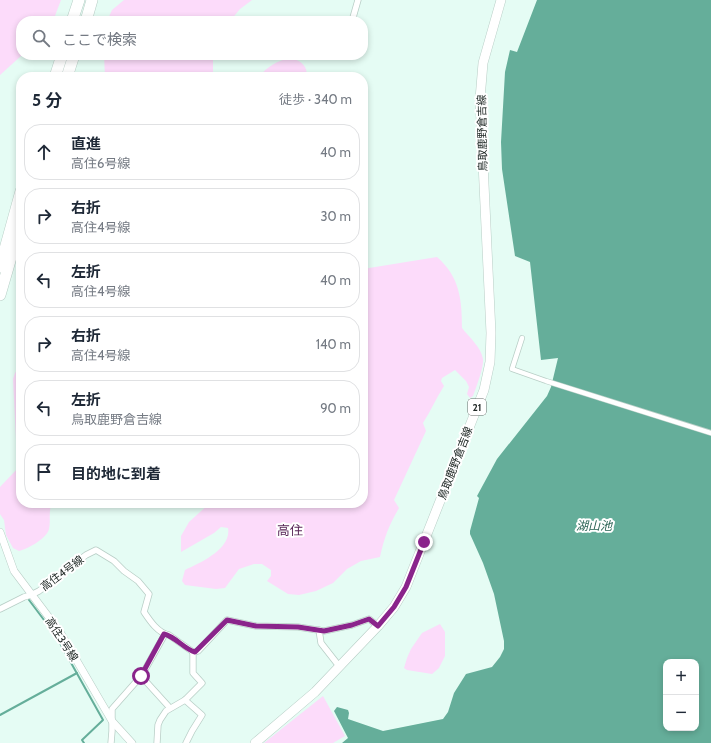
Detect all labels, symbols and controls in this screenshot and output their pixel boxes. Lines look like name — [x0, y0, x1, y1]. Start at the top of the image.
search box — [16, 16, 368, 60]
icon: search — [30, 27, 52, 49]
text: ここで検索 — [62, 31, 137, 49]
text: 5 分 — [32, 90, 62, 110]
text: 徒歩 · 340 m — [279, 91, 352, 107]
street label: 鳥取鹿野倉吉線 — [474, 94, 490, 172]
text: 直進 — [71, 135, 101, 153]
icon: ahead — [33, 141, 55, 163]
text: 40 m — [320, 144, 351, 160]
text: 高住6号線 — [71, 155, 130, 171]
text: 右折 — [71, 199, 101, 217]
icon: right — [33, 205, 55, 227]
text: 30 m — [321, 208, 351, 224]
text: 高住4号線 — [71, 219, 131, 235]
text: 左折 — [71, 263, 101, 281]
icon: left — [33, 269, 55, 291]
text: 40 m — [320, 272, 351, 288]
text: 高住4号線 — [71, 283, 131, 299]
text: 右折 — [71, 327, 101, 345]
icon: right — [33, 333, 55, 355]
text: 140 m — [316, 336, 351, 352]
text: 高住4号線 — [71, 347, 131, 363]
text: 左折 — [71, 391, 101, 409]
icon: left — [33, 397, 55, 419]
road number: 21 — [468, 399, 486, 415]
text: 90 m — [320, 400, 351, 416]
text: 鳥取鹿野倉吉線 — [71, 411, 162, 427]
street label: 鳥取鹿野倉吉線 — [435, 425, 475, 501]
icon: arrive — [33, 461, 55, 483]
text: 目的地に到着 — [71, 465, 161, 483]
water label: 湖山池 — [576, 518, 613, 533]
district label: 高住 — [277, 522, 303, 538]
route end — [415, 533, 433, 551]
street label: 高住4号線 — [38, 552, 86, 594]
street label: 高住3号線 — [43, 614, 81, 664]
map controls — [663, 659, 699, 731]
button: + — [663, 659, 699, 695]
route start — [132, 667, 150, 685]
button: − — [663, 695, 699, 731]

